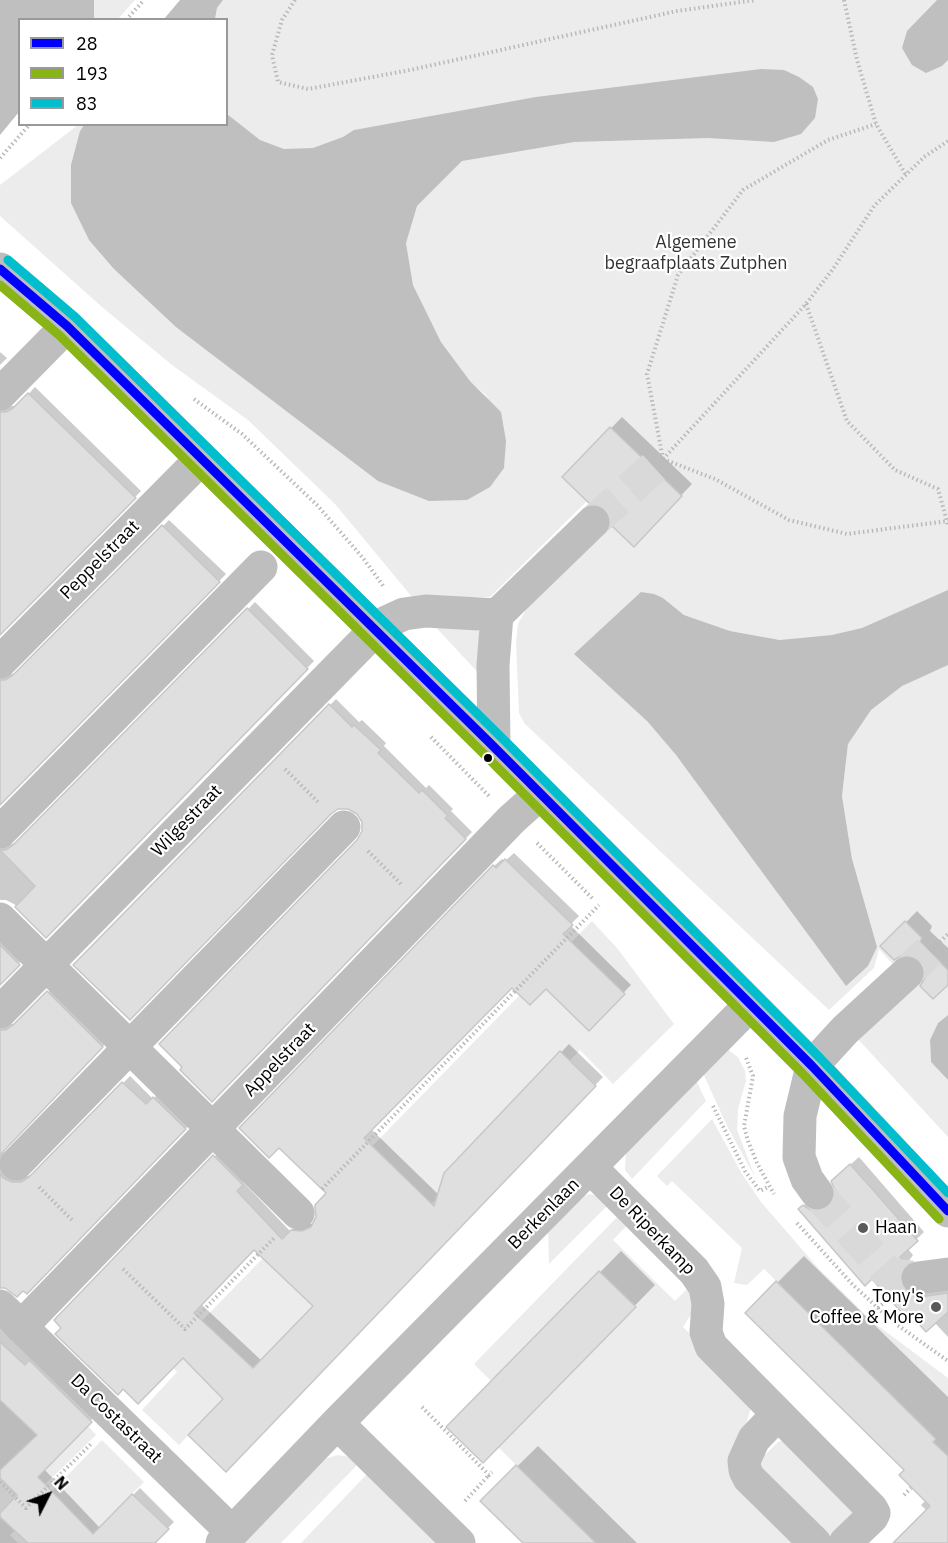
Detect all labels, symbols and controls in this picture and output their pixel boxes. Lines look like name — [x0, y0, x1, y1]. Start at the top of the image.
legend — [18, 18, 228, 126]
text: 28 — [76, 32, 98, 55]
text: 193 — [76, 62, 108, 85]
text: 83 — [76, 92, 98, 115]
park label: Algemene begraafplaats Zutphen — [605, 232, 787, 274]
street label: Peppelstraat — [56, 516, 144, 604]
unlabelled marker — [482, 752, 494, 764]
street label: Wilgestraat — [147, 780, 227, 862]
street label: Appelstraat — [240, 1019, 320, 1101]
street label: Berkenlaan — [504, 1174, 584, 1254]
street label: De Riperkamp — [605, 1182, 699, 1280]
place label: Haan — [875, 1217, 917, 1239]
marker: Haan — [856, 1221, 870, 1235]
place label: Tony's Coffee & More — [809, 1286, 924, 1328]
marker: Tony's Coffee & More — [929, 1300, 943, 1314]
street label: Da Costastraat — [66, 1370, 166, 1468]
north arrow — [18, 1465, 78, 1525]
text: N — [50, 1472, 73, 1494]

